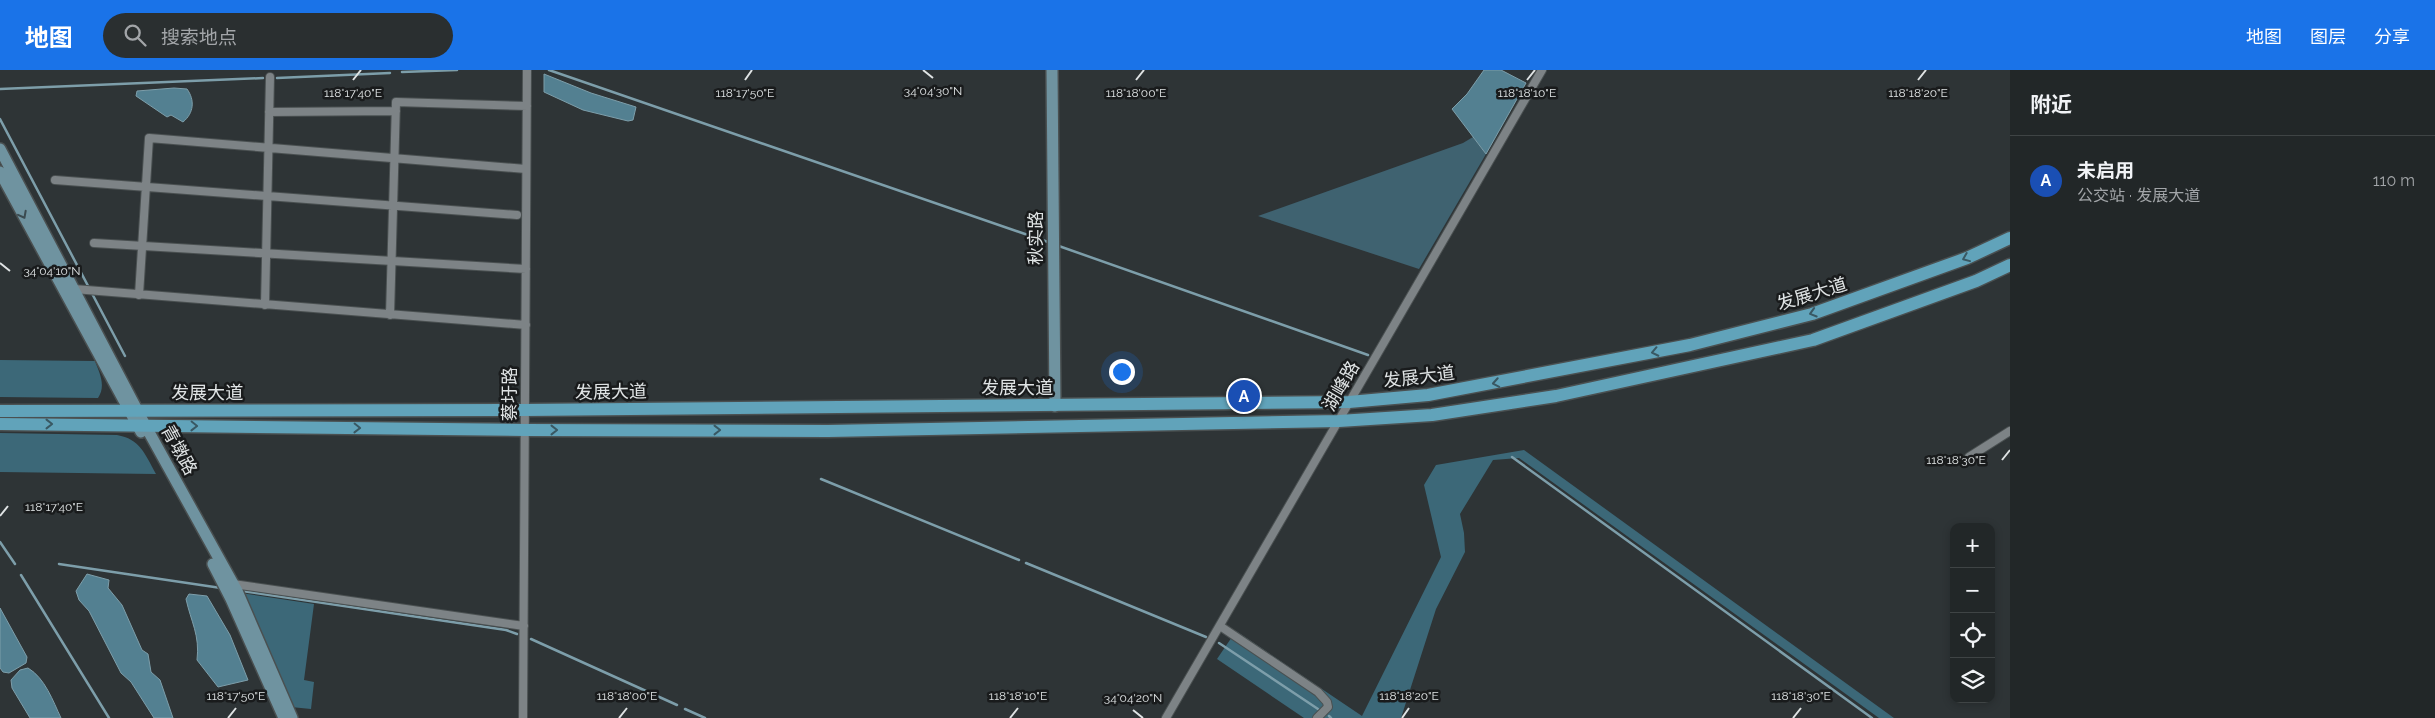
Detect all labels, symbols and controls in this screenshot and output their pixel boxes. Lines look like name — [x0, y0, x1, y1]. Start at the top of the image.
search box — [103, 13, 453, 58]
icon: search — [121, 21, 149, 49]
text: 地图 — [25, 23, 73, 52]
text: 搜索地点 — [161, 26, 237, 48]
text: 地图 — [2246, 26, 2282, 47]
text: 图层 — [2310, 26, 2346, 47]
text: 分享 — [2374, 26, 2410, 47]
text: 34°04'30"N — [904, 84, 962, 98]
text: 118°17'40"E — [324, 86, 382, 100]
text: 118°17'50"E — [716, 86, 774, 100]
text: 118°18'00"E — [1106, 86, 1166, 100]
text: 118°18'10"E — [1498, 86, 1556, 100]
text: 118°18'20"E — [1888, 86, 1948, 100]
text: 附近 — [2030, 92, 2072, 117]
text: 未启用 — [2077, 159, 2134, 181]
text: A — [2041, 171, 2051, 190]
text: 110 m — [2373, 171, 2415, 190]
text: 公交站 · 发展大道 — [2077, 186, 2200, 205]
one-way arrow — [17, 209, 27, 218]
street label: 秋实路 — [1025, 211, 1046, 265]
one-way arrow — [1962, 252, 1971, 263]
text: 34°04'10"N — [23, 264, 81, 278]
street label: 发展大道 — [1774, 273, 1849, 314]
one-way arrow — [1809, 308, 1818, 318]
one-way arrow — [1651, 346, 1660, 357]
street label: 湖峰路 — [1318, 357, 1363, 414]
your location — [1109, 359, 1135, 385]
street label: 发展大道 — [1382, 362, 1456, 391]
street label: 蔡圩路 — [499, 367, 520, 421]
street label: 发展大道 — [981, 377, 1053, 398]
pin: A — [1228, 377, 1260, 415]
one-way arrow — [1491, 378, 1500, 388]
street label: 发展大道 — [575, 380, 647, 403]
street label: 发展大道 — [171, 382, 243, 403]
one-way arrow — [45, 419, 53, 429]
one-way arrow — [190, 420, 198, 431]
street label: 青墩路 — [157, 421, 202, 478]
one-way arrow — [353, 423, 361, 433]
one-way arrow — [550, 425, 558, 435]
one-way arrow — [713, 425, 721, 435]
text: 118°18'30"E — [1926, 453, 1986, 467]
text: 118°17'40"E — [25, 500, 83, 514]
map controls — [1950, 523, 1995, 703]
button: + — [1950, 523, 1995, 568]
button: − — [1950, 568, 1995, 613]
button: locate — [1950, 613, 1995, 658]
button: layers — [1950, 658, 1995, 703]
text: 118°17'50"E — [207, 689, 265, 703]
text: 118°18'00"E — [597, 689, 657, 703]
text: 118°18'10"E — [989, 689, 1047, 703]
text: 118°18'20"E — [1379, 689, 1439, 703]
text: 118°18'30"E — [1771, 689, 1831, 703]
text: 34°04'20"N — [1104, 691, 1162, 705]

